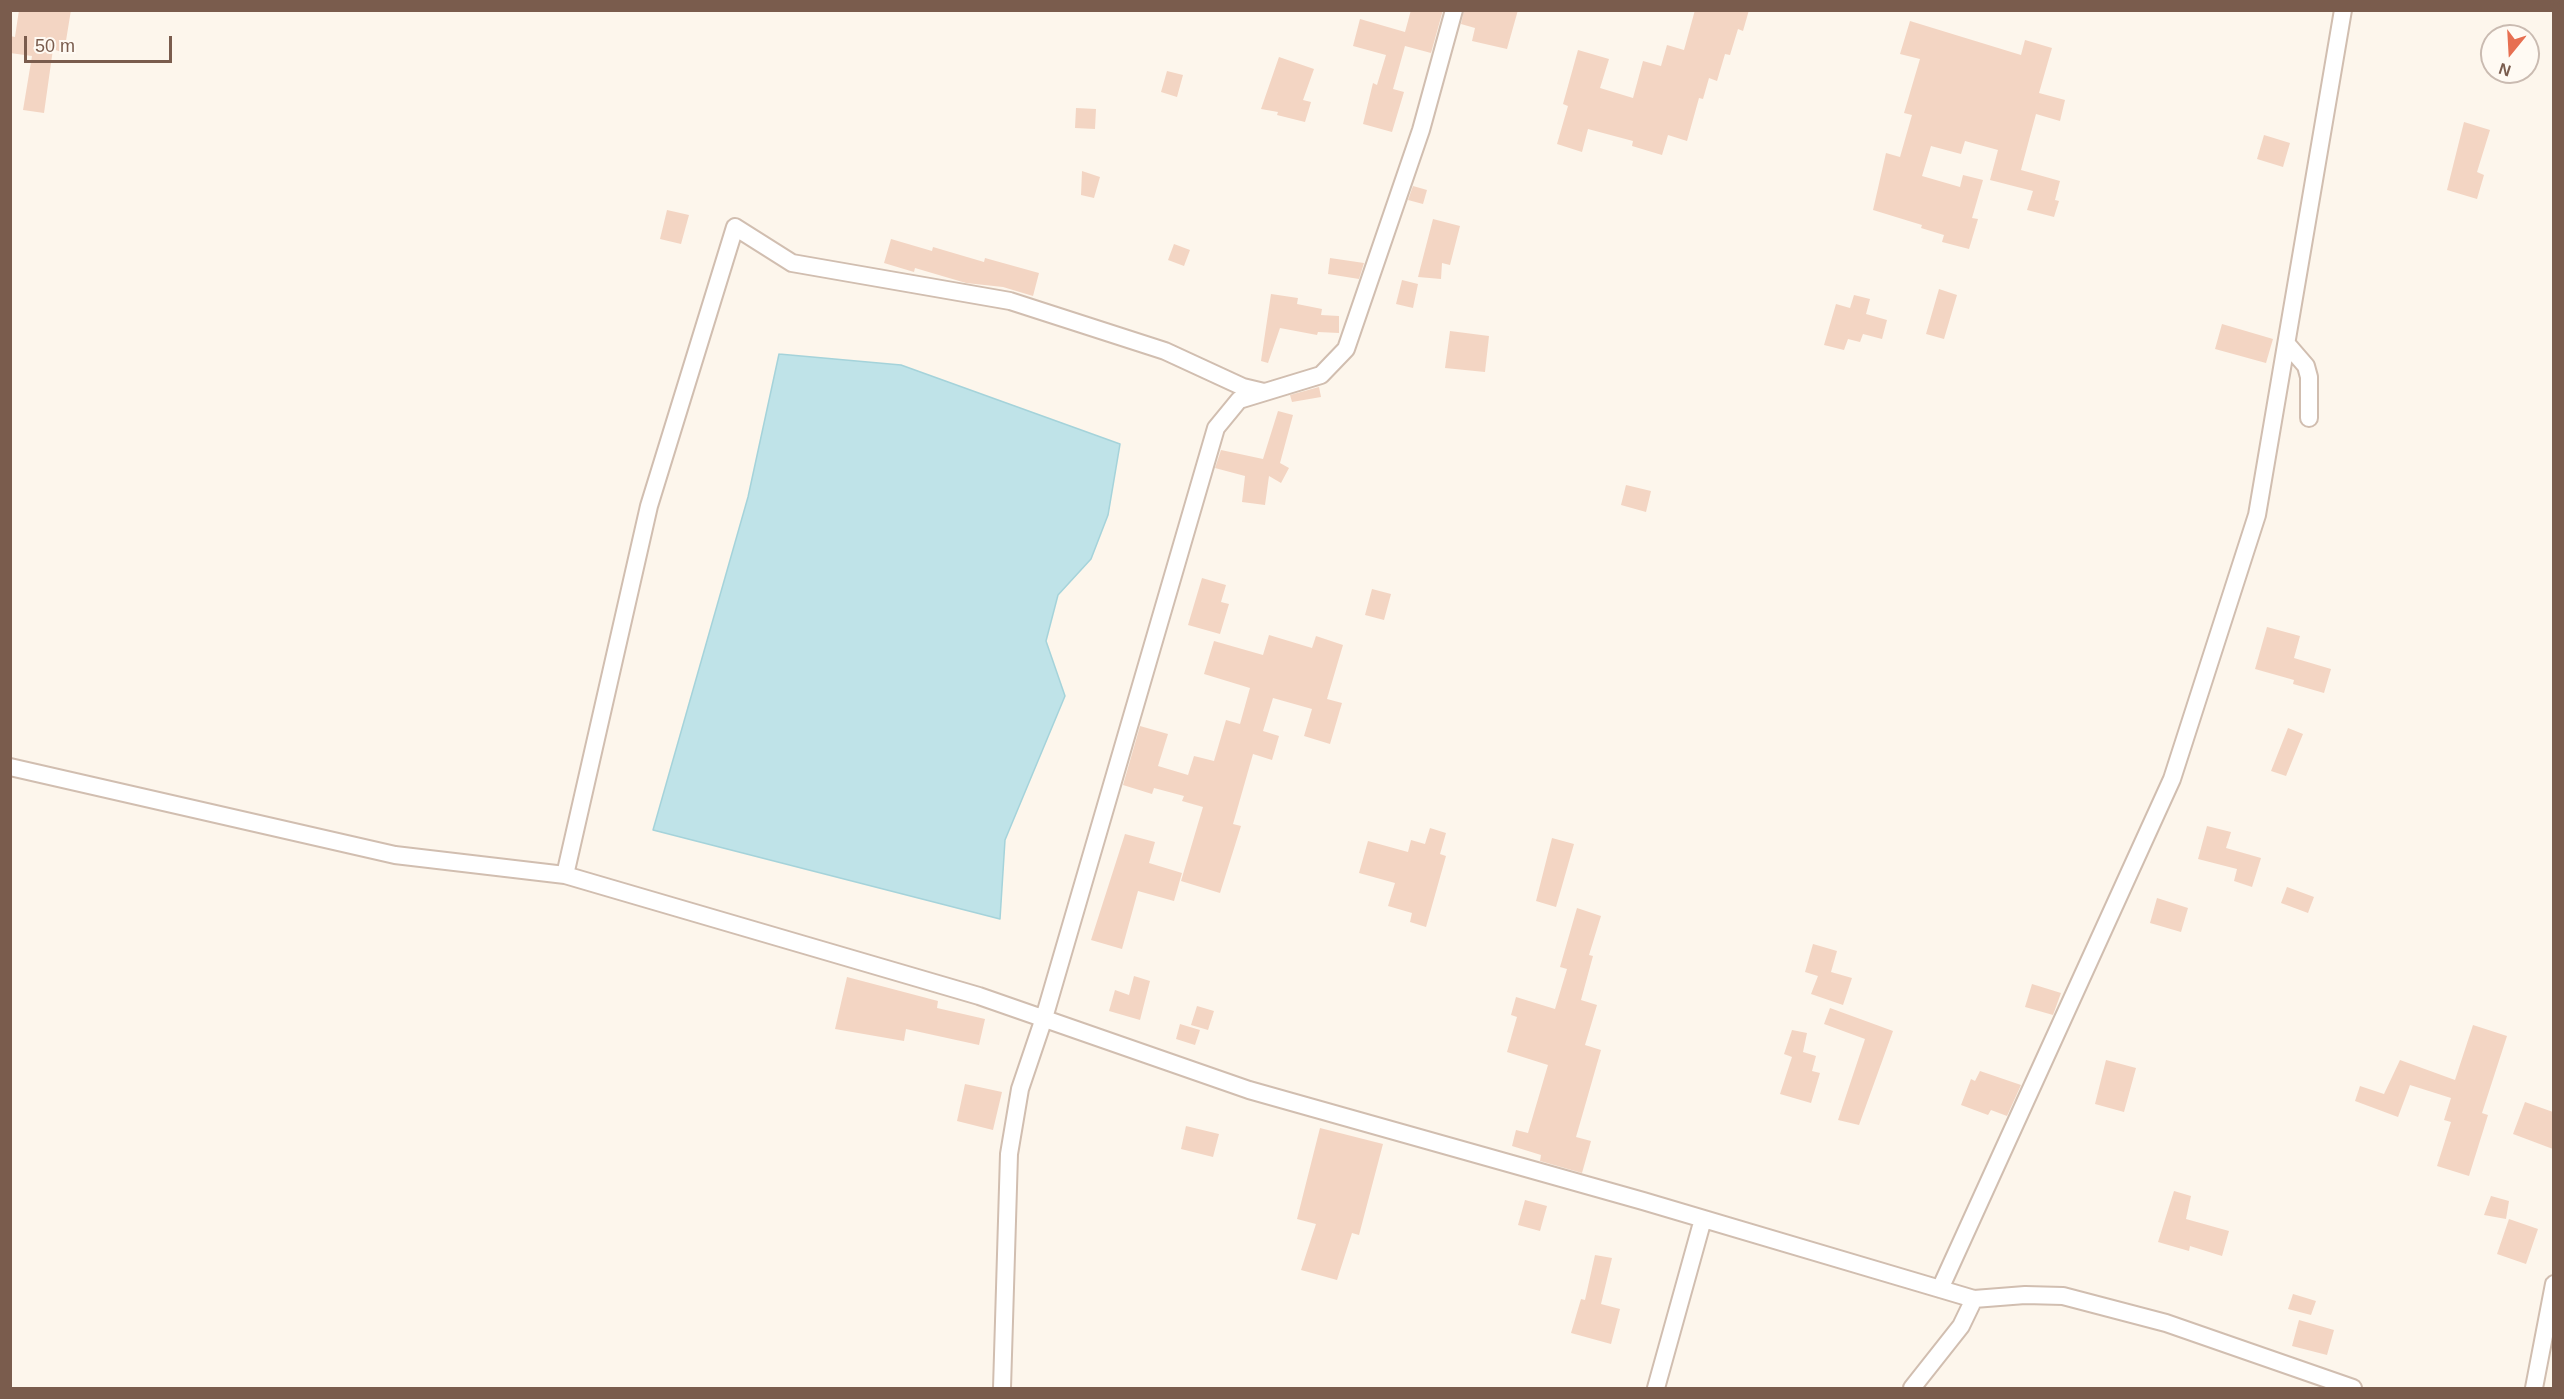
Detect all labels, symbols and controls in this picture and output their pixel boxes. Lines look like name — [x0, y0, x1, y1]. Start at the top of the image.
scale bar — [27, 24, 176, 62]
north arrow — [2480, 24, 2540, 84]
text: 50 m — [35, 36, 75, 56]
text: N — [2497, 60, 2513, 80]

